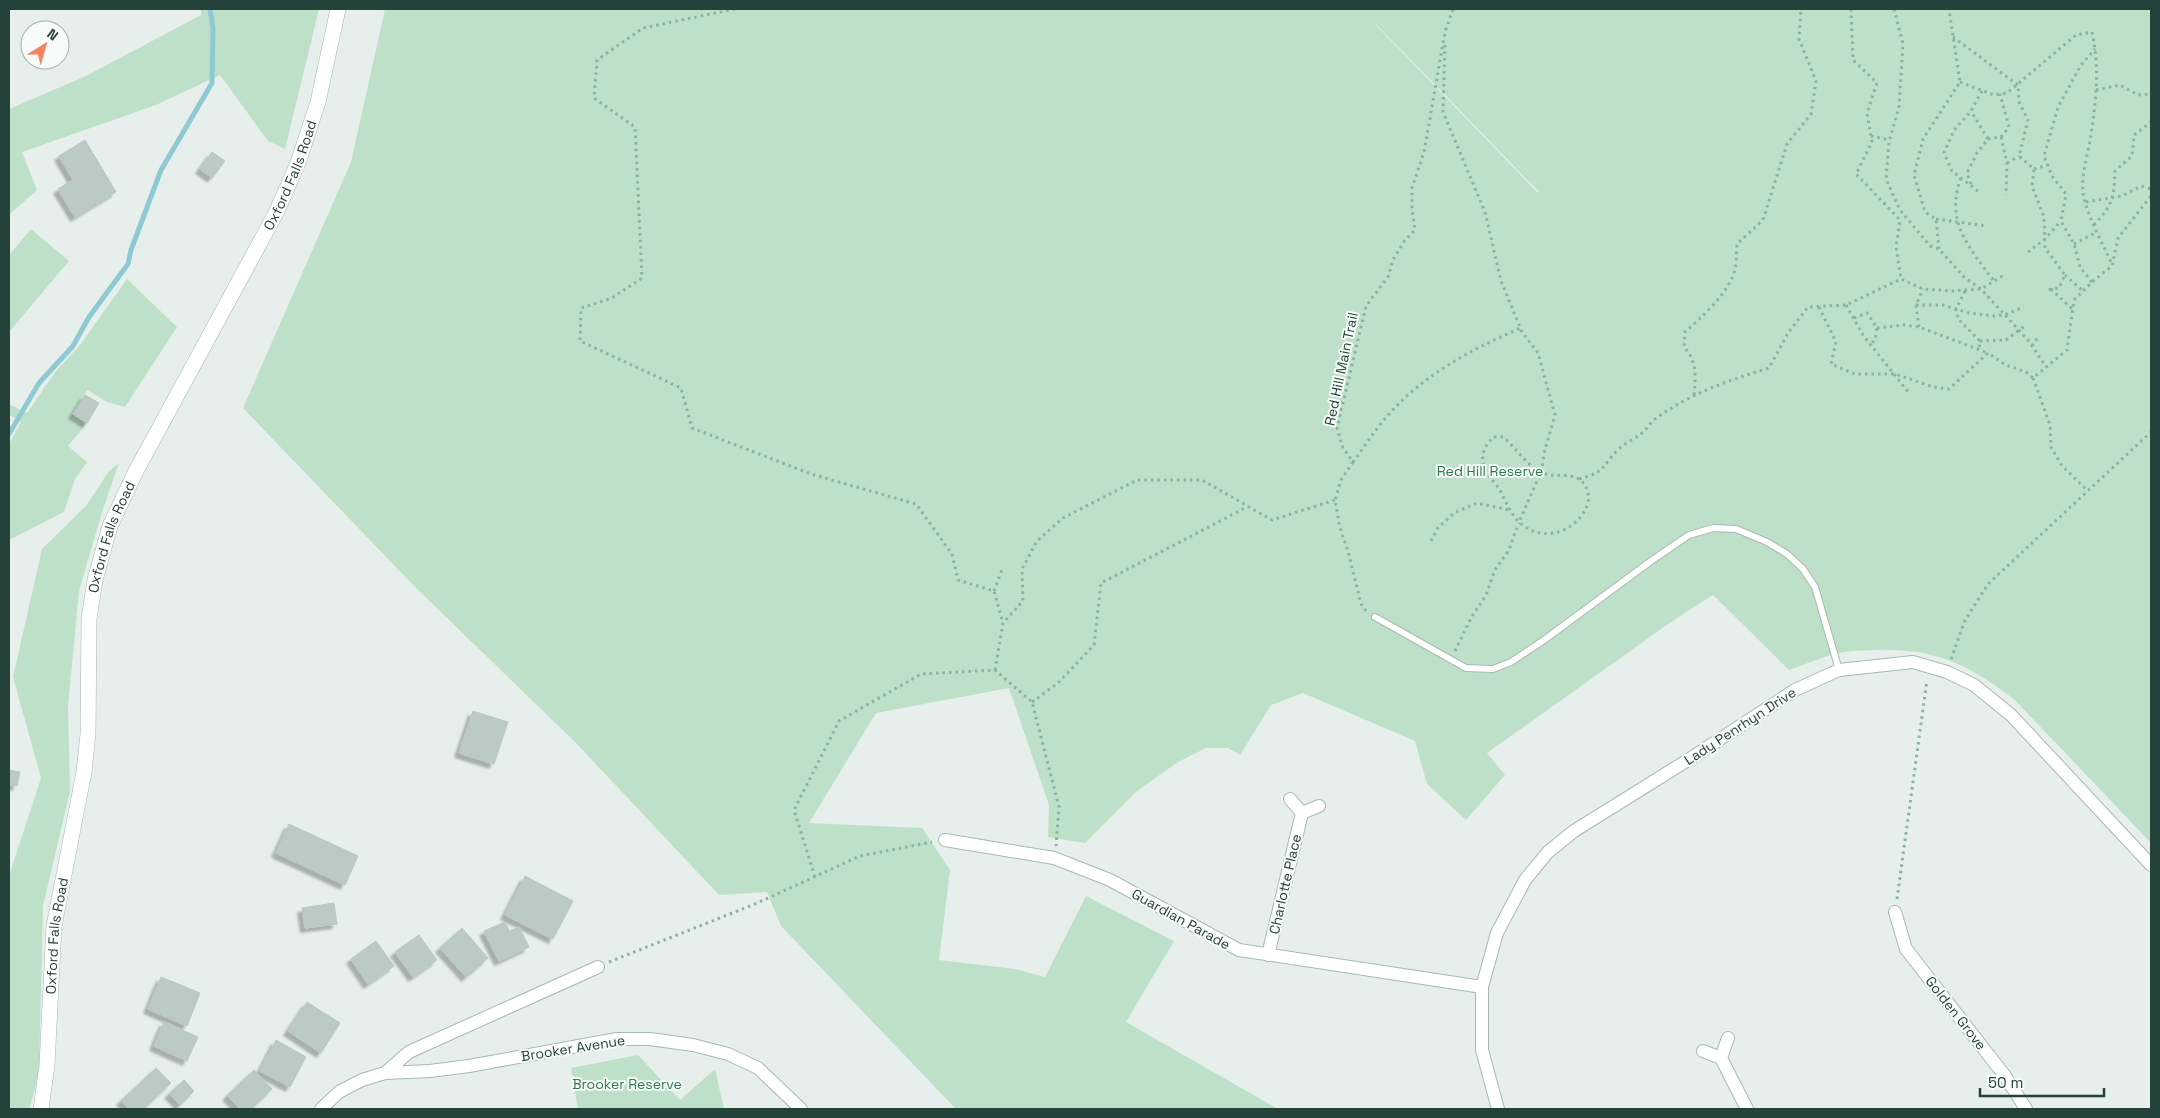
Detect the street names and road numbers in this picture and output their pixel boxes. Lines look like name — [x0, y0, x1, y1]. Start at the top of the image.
street label: Oxford Falls Road — [259, 118, 320, 233]
street label: Red Hill Main Trail — [1320, 311, 1362, 427]
street label: Oxford Falls Road — [84, 478, 139, 594]
street label: Lady Penrhyn Drive — [1681, 683, 1799, 769]
street label: Charlotte Place — [1265, 832, 1305, 936]
street label: Oxford Falls Road — [42, 876, 72, 995]
street label: Guardian Parade — [1128, 884, 1234, 954]
street label: Golden Grove — [1922, 972, 1990, 1054]
street label: Brooker Avenue — [520, 1031, 626, 1065]

